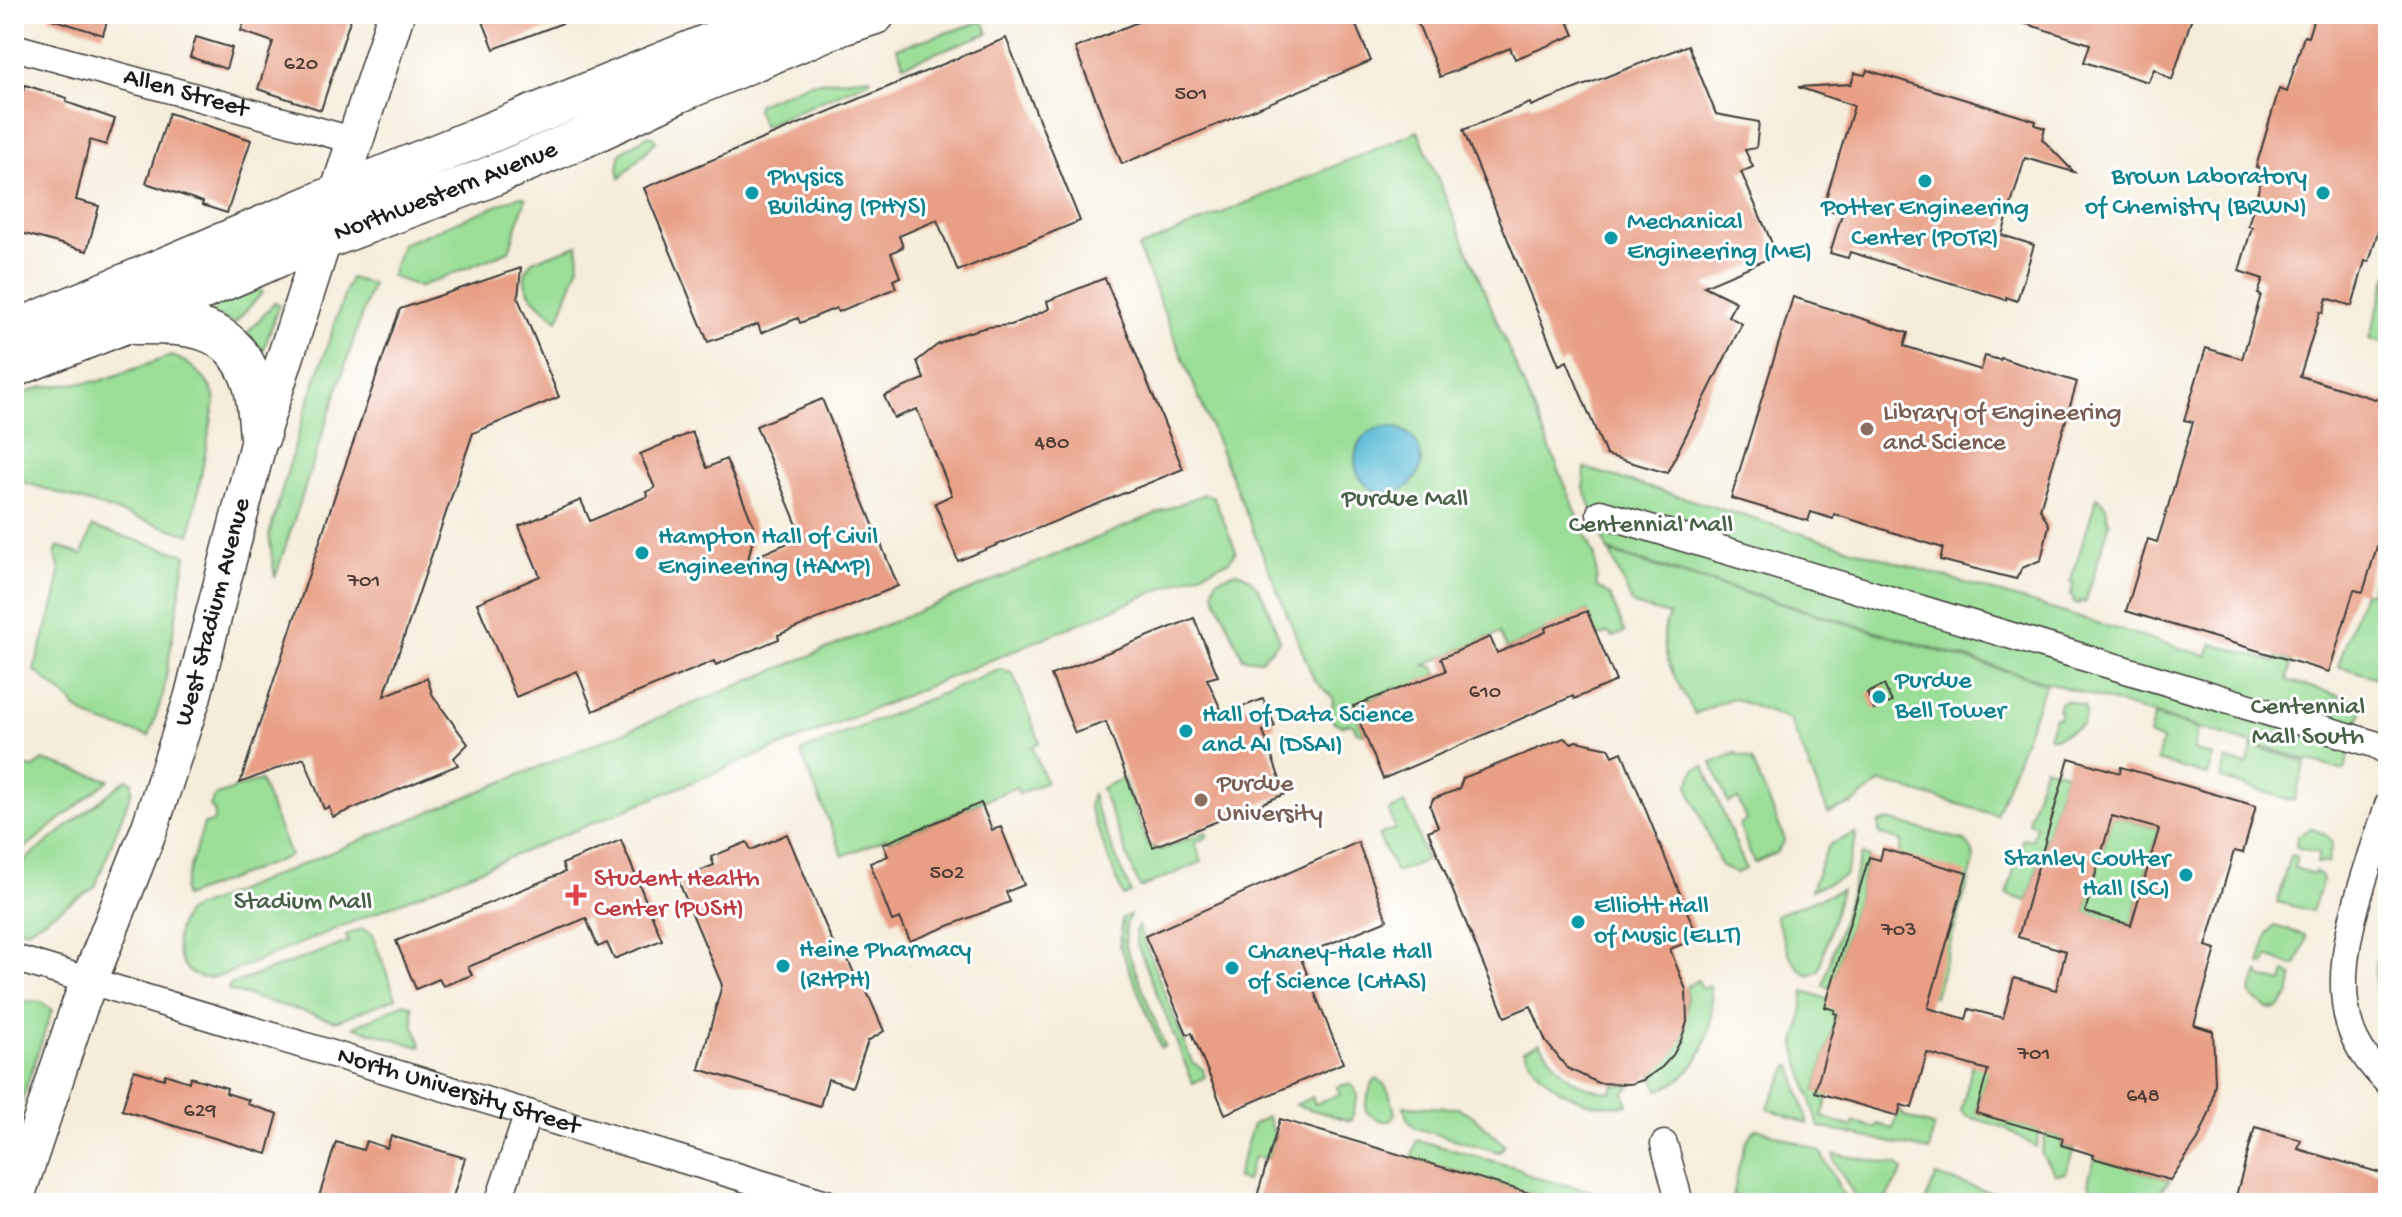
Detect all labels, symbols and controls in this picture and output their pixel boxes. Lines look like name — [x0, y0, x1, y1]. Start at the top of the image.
house number: 620 — [284, 52, 318, 78]
street label: Allen Street — [120, 62, 254, 127]
house number: 501 — [1175, 82, 1207, 108]
street label: Northwestern Avenue — [330, 134, 563, 250]
place label: Physics Building (PHYS) — [767, 163, 927, 224]
place label: Brown Laboratory of Chemistry (BRWN) — [2085, 163, 2307, 224]
marker: Potter Engineering Center (POTR) — [1916, 172, 1934, 190]
marker: Physics Building (PHYS) — [743, 184, 761, 202]
marker: Brown Laboratory of Chemistry (BRWN) — [2314, 184, 2332, 202]
place label: Potter Engineering Center (POTR) — [1820, 194, 2029, 255]
place label: Mechanical Engineering (ME) — [1627, 208, 1812, 269]
marker: Mechanical Engineering (ME) — [1602, 229, 1620, 247]
place label: Library of Engineering and Science — [1883, 399, 2121, 460]
marker: Library of Engineering and Science — [1858, 420, 1876, 438]
house number: 480 — [1035, 431, 1069, 457]
park label: Purdue Mall — [1341, 485, 1468, 516]
street label: West Stadium Avenue — [168, 494, 259, 731]
park label: Centennial Mall — [1569, 511, 1733, 542]
place label: Hampton Hall of Civil Engineering (HAMP) — [658, 523, 878, 584]
marker: Hampton Hall of Civil Engineering (HAMP) — [633, 544, 651, 562]
house number: 701 — [347, 569, 380, 595]
place label: Purdue Bell Tower — [1894, 667, 2008, 728]
house number: 610 — [1469, 680, 1501, 706]
marker: Purdue Bell Tower — [1870, 688, 1888, 706]
park label: Centennial Mall South — [2251, 693, 2365, 754]
place label: Hall of Data Science and AI (DSAI) — [1202, 701, 1414, 762]
marker: Hall of Data Science and AI (DSAI) — [1177, 722, 1195, 740]
place label: Purdue University — [1216, 770, 1323, 831]
marker: Purdue University — [1192, 791, 1210, 809]
place label: Stanley Coulter Hall (SC) — [2004, 845, 2173, 906]
house number: 502 — [930, 861, 965, 887]
place label: Student Health Center (PUSH) — [594, 865, 760, 926]
marker: Stanley Coulter Hall (SC) — [2177, 866, 2195, 884]
marker: Student Health Center (PUSH) — [565, 884, 587, 906]
park label: Stadium Mall — [234, 888, 372, 919]
place label: Elliott Hall of Music (ELLT) — [1594, 892, 1742, 953]
marker: Elliott Hall of Music (ELLT) — [1569, 913, 1587, 931]
house number: 703 — [1880, 918, 1917, 944]
place label: Heine Pharmacy (RHPH) — [799, 936, 972, 997]
place label: Chaney-Hale Hall of Science (CHAS) — [1248, 938, 1433, 999]
marker: Heine Pharmacy (RHPH) — [774, 957, 792, 975]
marker: Chaney-Hale Hall of Science (CHAS) — [1223, 959, 1241, 977]
street label: North University Street — [333, 1041, 585, 1144]
house number: 701 — [2017, 1042, 2050, 1068]
house number: 648 — [2126, 1084, 2160, 1110]
house number: 629 — [184, 1099, 216, 1125]

